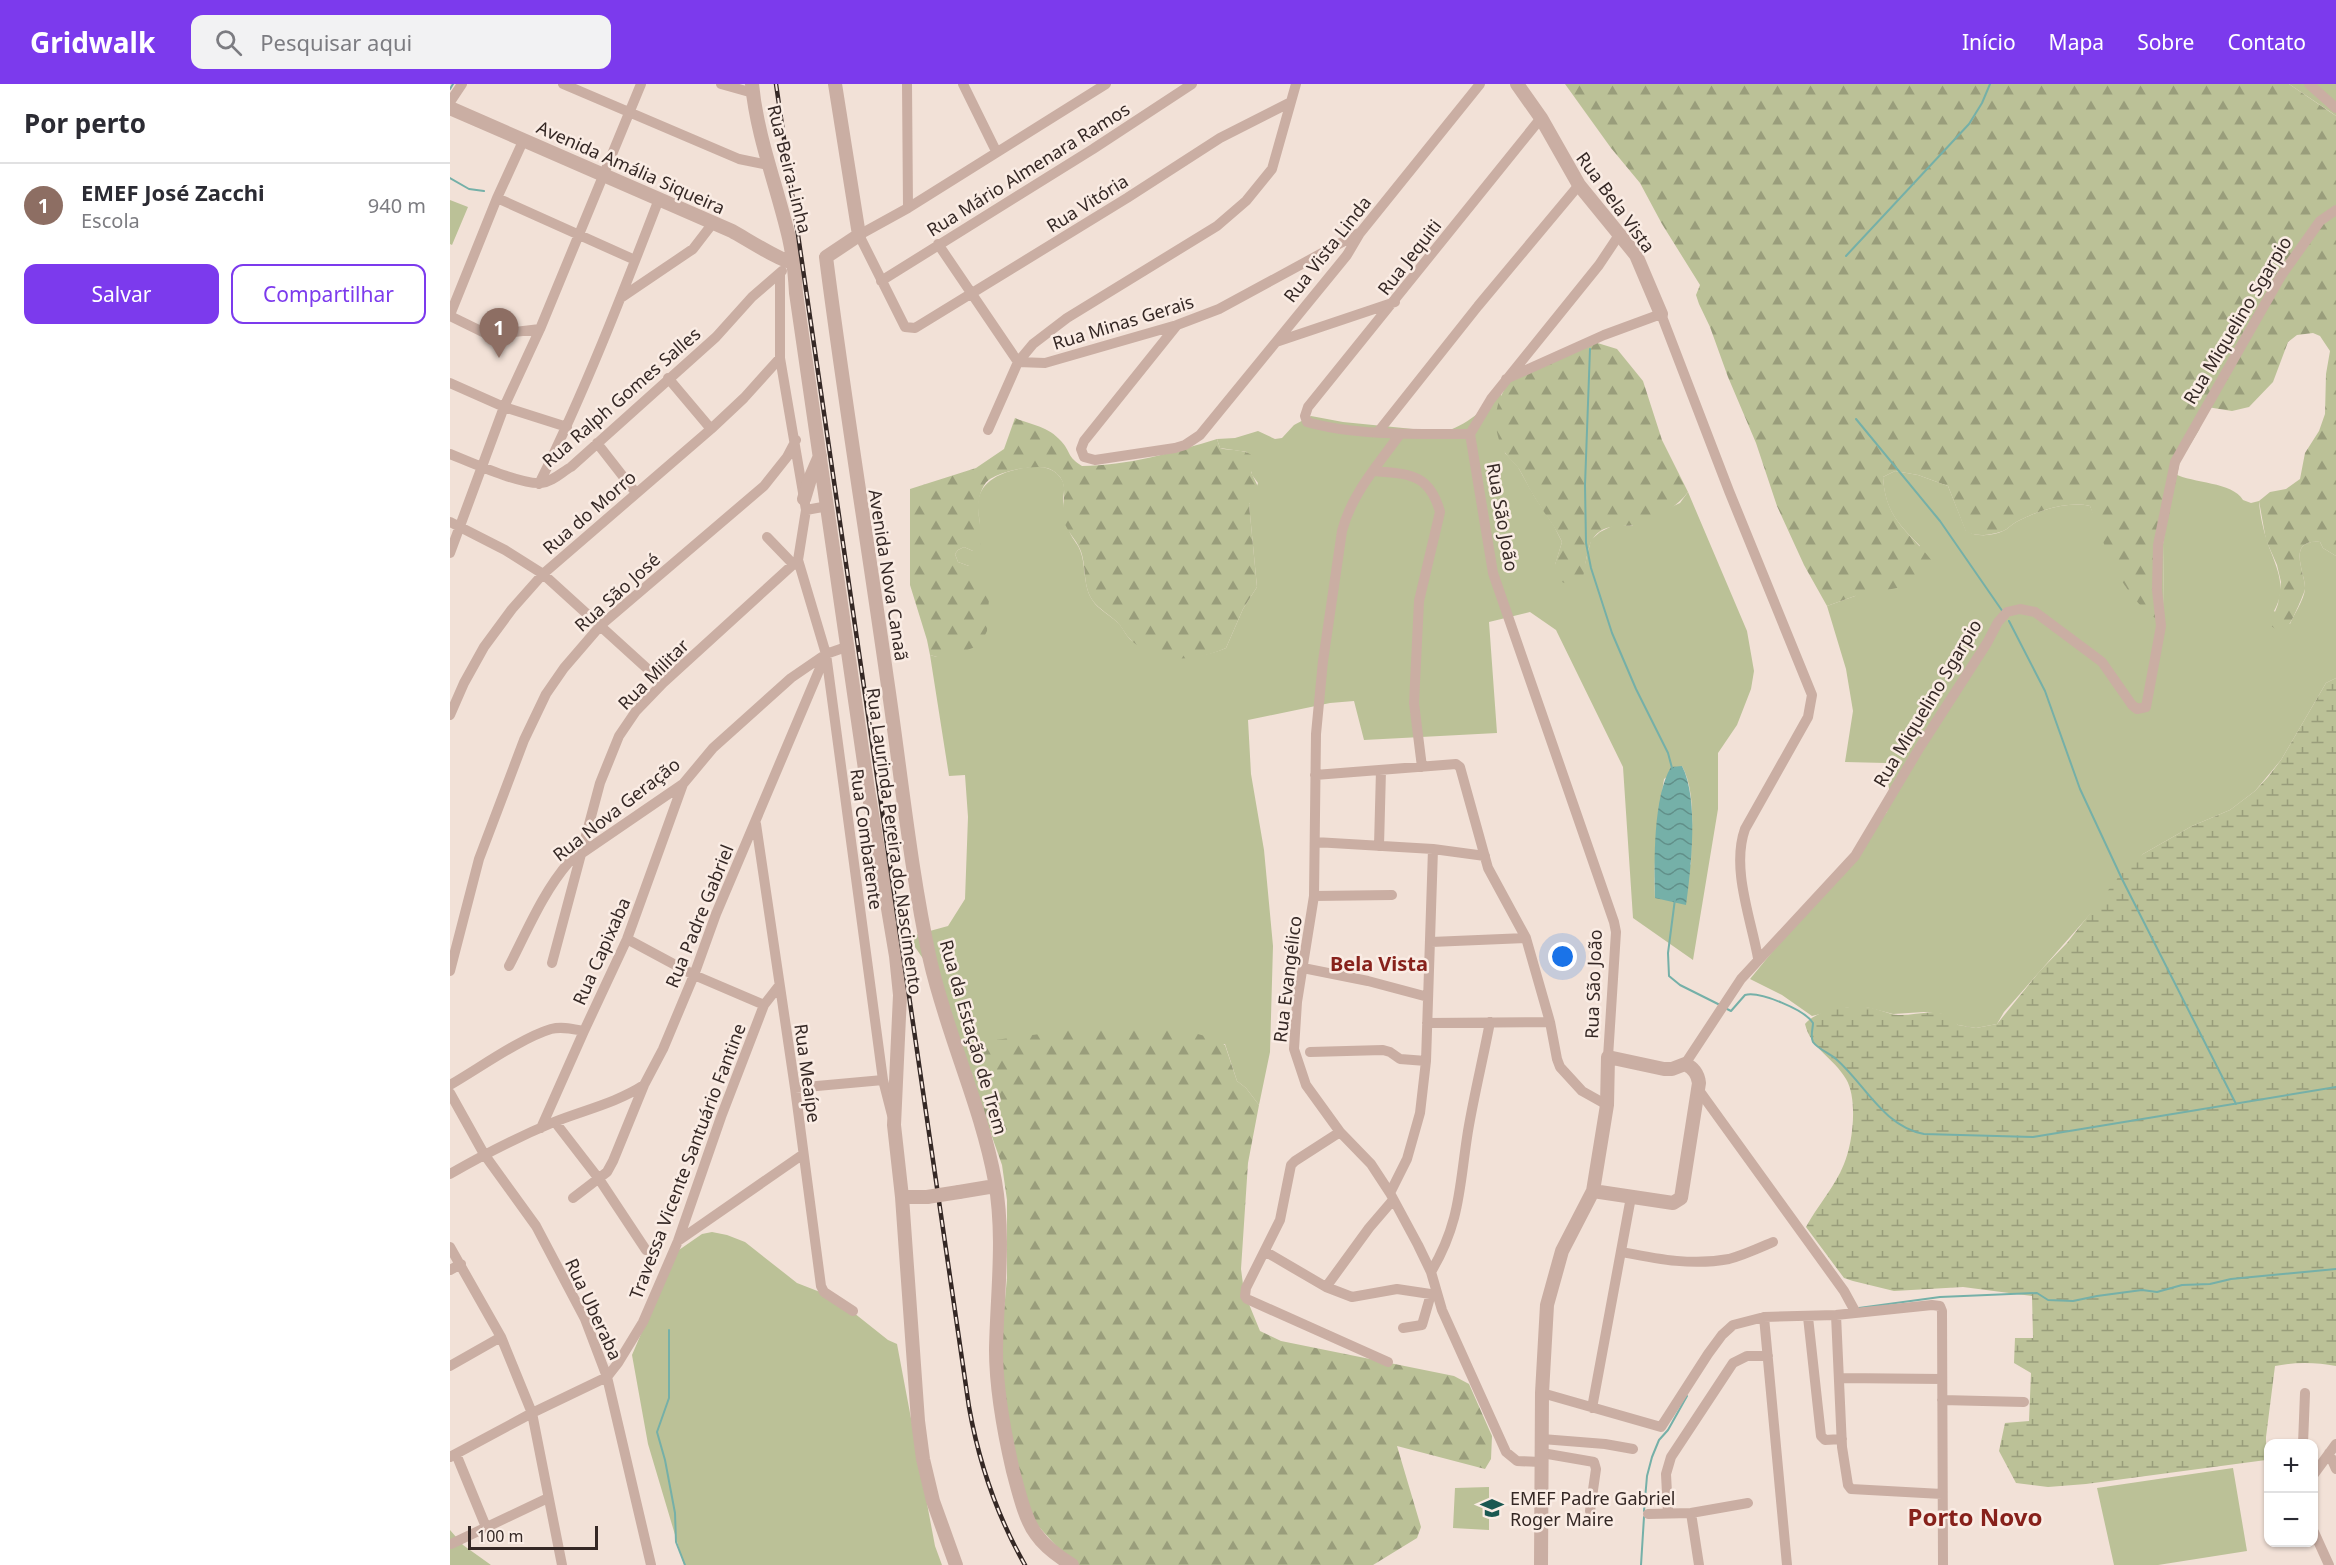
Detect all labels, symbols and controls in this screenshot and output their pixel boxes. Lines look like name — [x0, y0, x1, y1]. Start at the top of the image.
search box — [191, 15, 611, 69]
text: Gridwalk — [30, 23, 155, 61]
icon: search — [212, 26, 245, 59]
text: Pesquisar aqui — [260, 27, 412, 57]
text: Início — [1962, 28, 2016, 56]
text: Mapa — [2049, 28, 2104, 56]
text: Sobre — [2137, 28, 2194, 56]
text: Contato — [2227, 28, 2306, 56]
street label: Rua Mário Almenara Ramos — [922, 97, 1134, 241]
street label: Rua Beira Linha — [762, 102, 818, 236]
text: Por perto — [24, 105, 146, 141]
street label: Avenida Amália Siqueira — [533, 115, 729, 219]
street label: Rua Bela Vista — [1571, 147, 1661, 257]
street label: Rua Vitória — [1042, 168, 1132, 238]
text: EMEF José Zacchi — [81, 177, 265, 207]
street label: Rua Vista Linda — [1278, 191, 1376, 307]
text: 1 — [38, 192, 49, 219]
text: 940 m — [368, 192, 426, 219]
text: Escola — [81, 207, 140, 234]
street label: Rua Jequiti — [1372, 214, 1446, 300]
street label: Rua Miquelino Sgarpio — [2177, 232, 2297, 408]
button: Salvar — [24, 264, 219, 324]
button: Compartilhar — [231, 264, 426, 324]
street label: Rua Minas Gerais — [1050, 289, 1196, 355]
pin: 1 — [479, 308, 518, 358]
street label: Rua Ralph Gomes Salles — [537, 322, 705, 472]
street label: Rua São João — [1482, 461, 1524, 573]
street label: Rua do Morro — [537, 465, 641, 559]
street label: Avenida Nova Canaã — [864, 488, 914, 662]
street label: Rua São José — [569, 547, 665, 637]
street label: Rua Miquelino Sgarpio — [1867, 615, 1987, 791]
street label: Rua Militar — [612, 633, 694, 715]
street label: Rua Laurinda Pereira do Nascimento — [862, 686, 928, 996]
street label: Rua Nova Geração — [547, 752, 685, 866]
street label: Rua Combatente — [845, 767, 889, 911]
street label: Rua Padre Gabriel — [659, 841, 739, 991]
street label: Rua Capixaba — [567, 894, 635, 1008]
street label: Rua Evangélico — [1267, 914, 1307, 1044]
street label: Rua São João — [1579, 929, 1607, 1039]
street label: Rua da Estação de Trem — [935, 937, 1013, 1137]
your location — [1548, 942, 1577, 971]
district label: Bela Vista — [1330, 950, 1428, 977]
street label: Travessa Vicente Santuário Fantine — [623, 1020, 751, 1302]
street label: Rua Meaípe — [789, 1022, 827, 1124]
street label: Rua Uberaba — [560, 1254, 628, 1364]
map controls — [2264, 1439, 2318, 1547]
button: + — [2264, 1439, 2318, 1493]
place label: EMEF Padre Gabriel Roger Maire — [1510, 1486, 1675, 1531]
button: − — [2264, 1493, 2318, 1547]
school or university icon: EMEF Padre Gabriel Roger Maire — [1479, 1495, 1505, 1521]
district label: Porto Novo — [1907, 1500, 2043, 1533]
scale bar — [468, 1523, 598, 1550]
text: 100 m — [477, 1525, 524, 1547]

